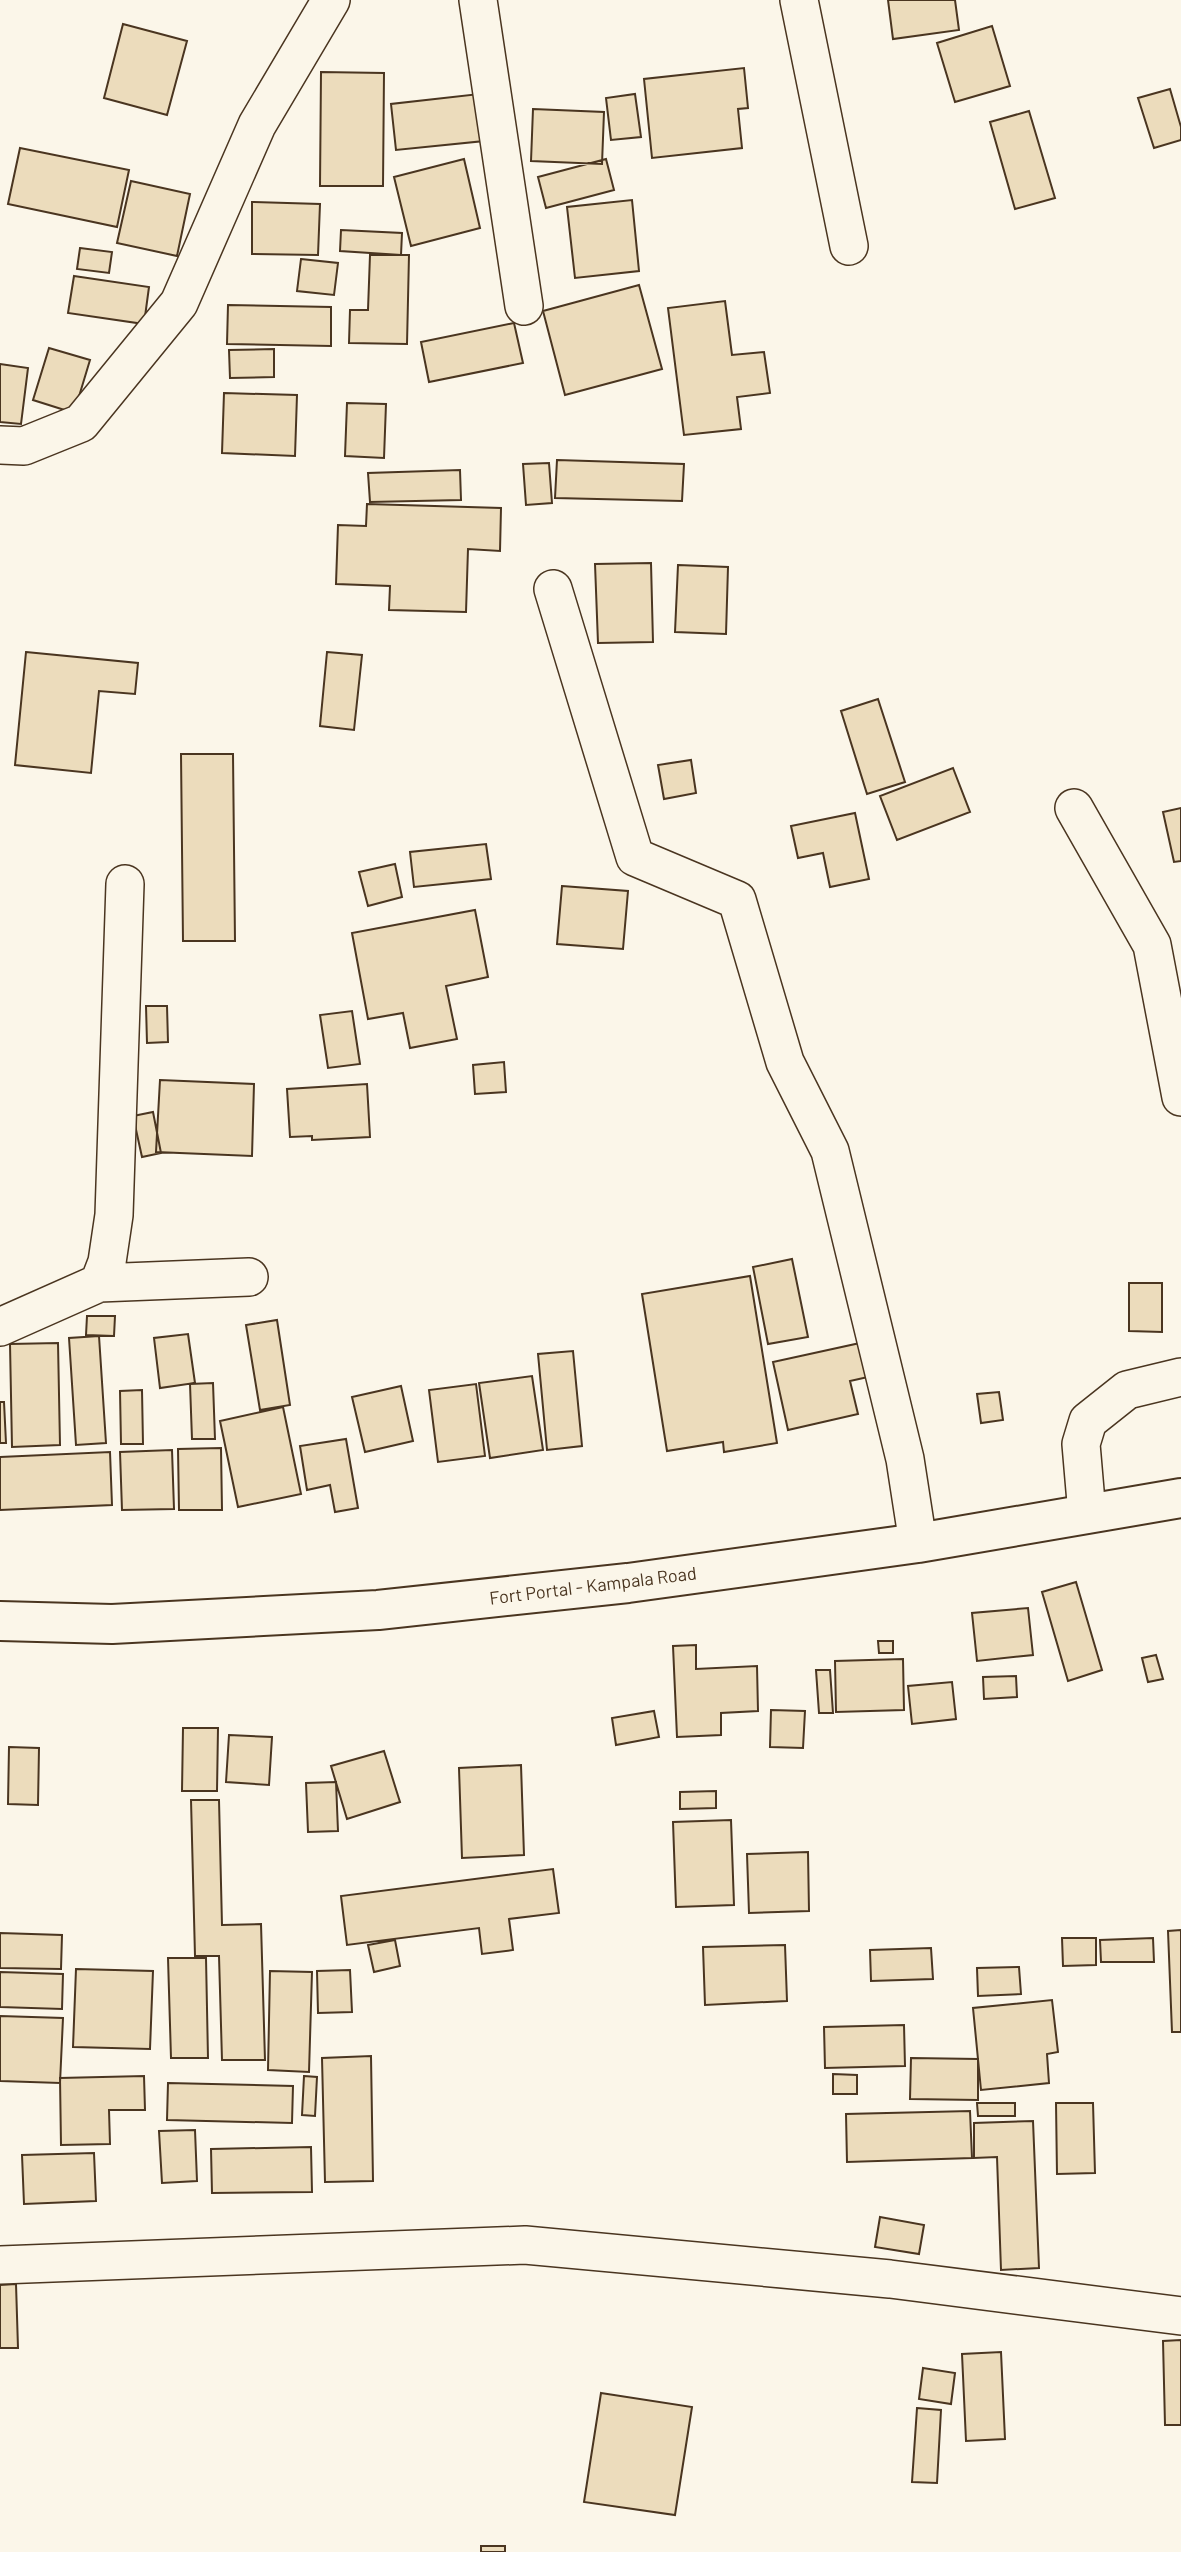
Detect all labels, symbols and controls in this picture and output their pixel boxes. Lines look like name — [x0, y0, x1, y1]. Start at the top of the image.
street label: Fort Portal - Kampala Road — [488, 1561, 698, 1609]

